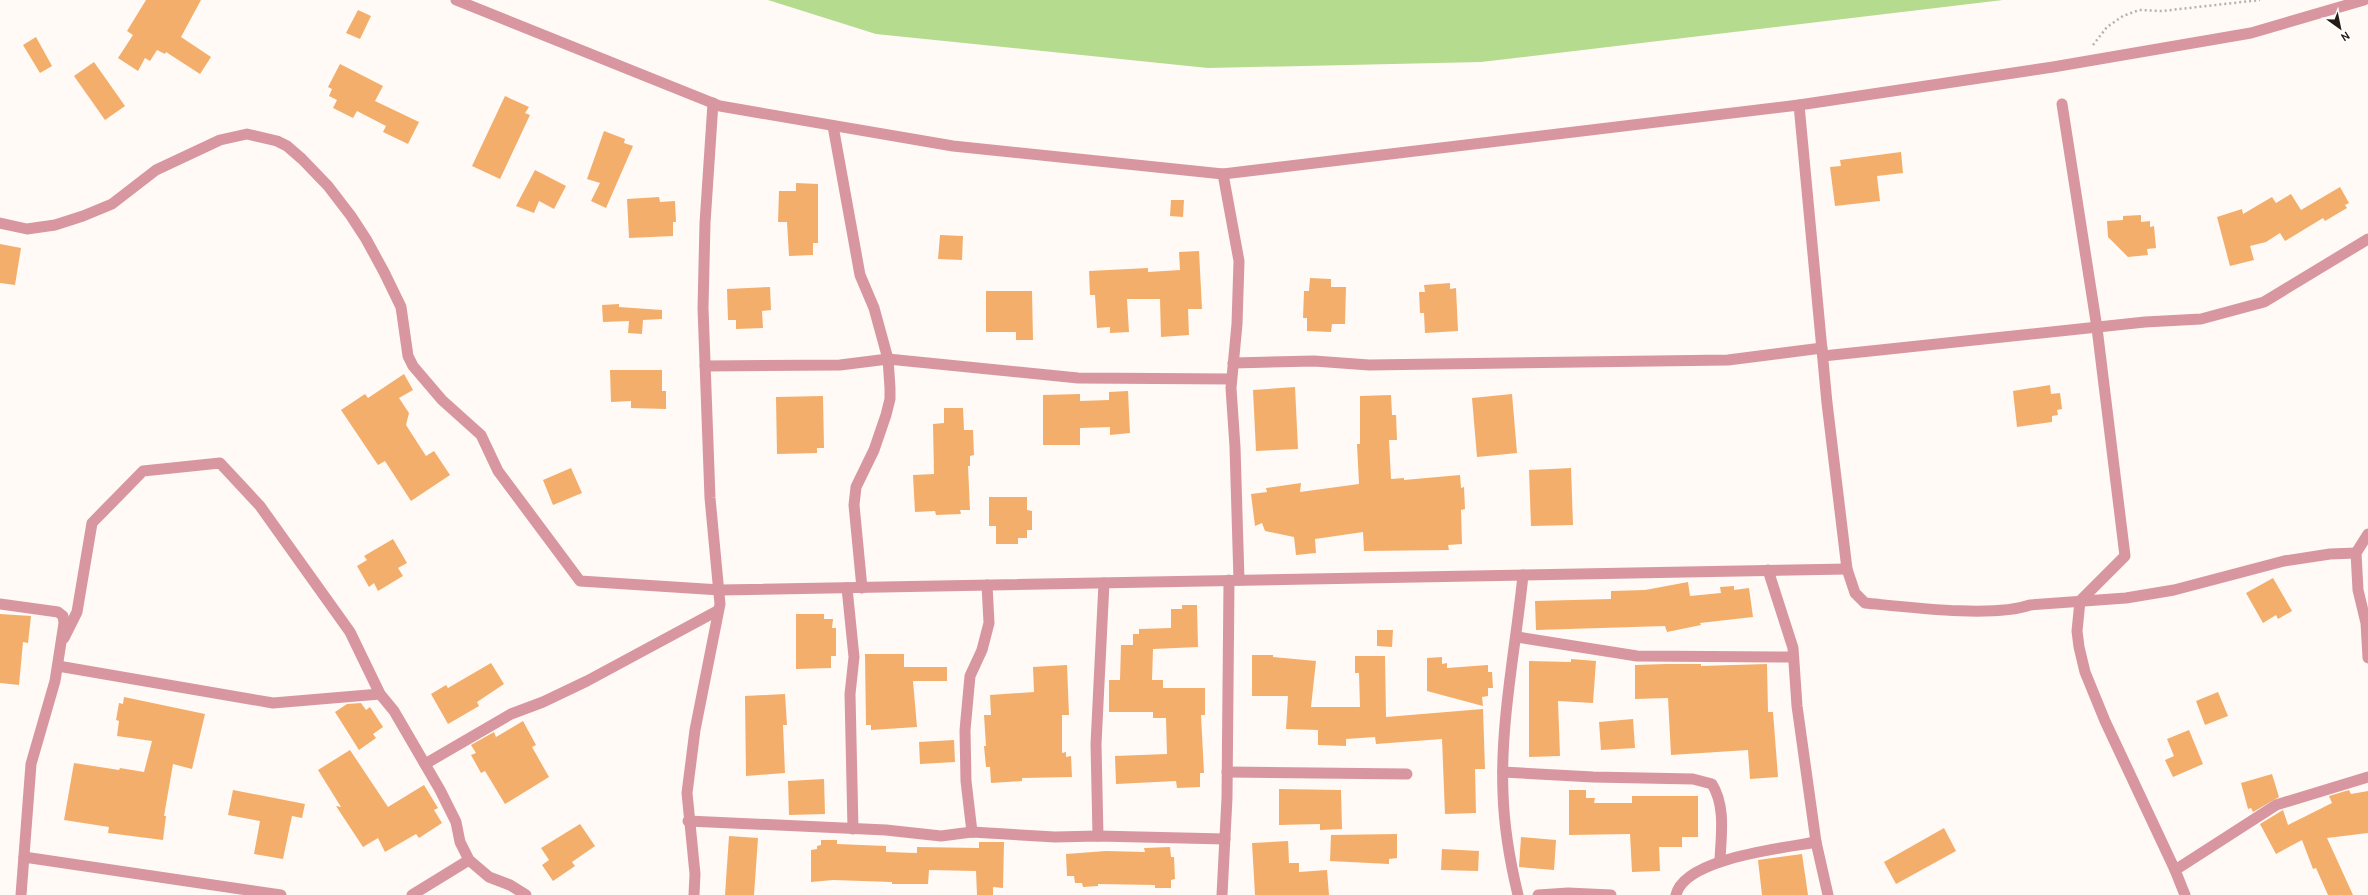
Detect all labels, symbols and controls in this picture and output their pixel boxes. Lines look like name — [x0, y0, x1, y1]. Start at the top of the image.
north arrow — [2320, 8, 2360, 48]
text: N — [2338, 28, 2353, 44]

